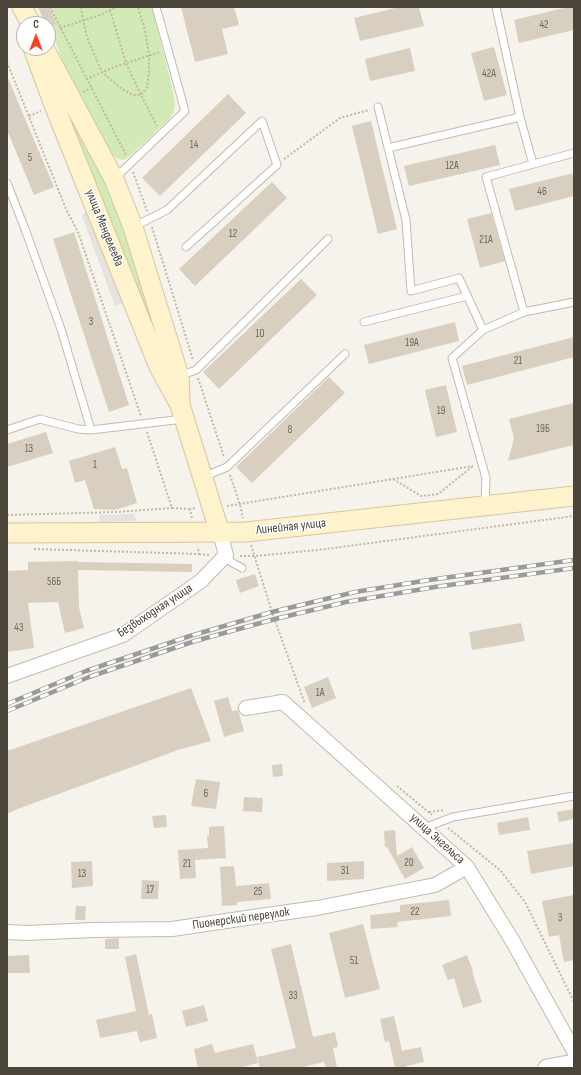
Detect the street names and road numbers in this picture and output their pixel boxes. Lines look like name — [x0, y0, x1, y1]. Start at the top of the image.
street label: улица Менделеева — [81, 187, 127, 269]
street label: Линейная улица — [255, 516, 327, 538]
street label: Безвыходная улица — [114, 581, 196, 641]
street label: улица Энгельса — [406, 810, 468, 868]
street label: Пионерский переулок — [192, 904, 290, 934]

